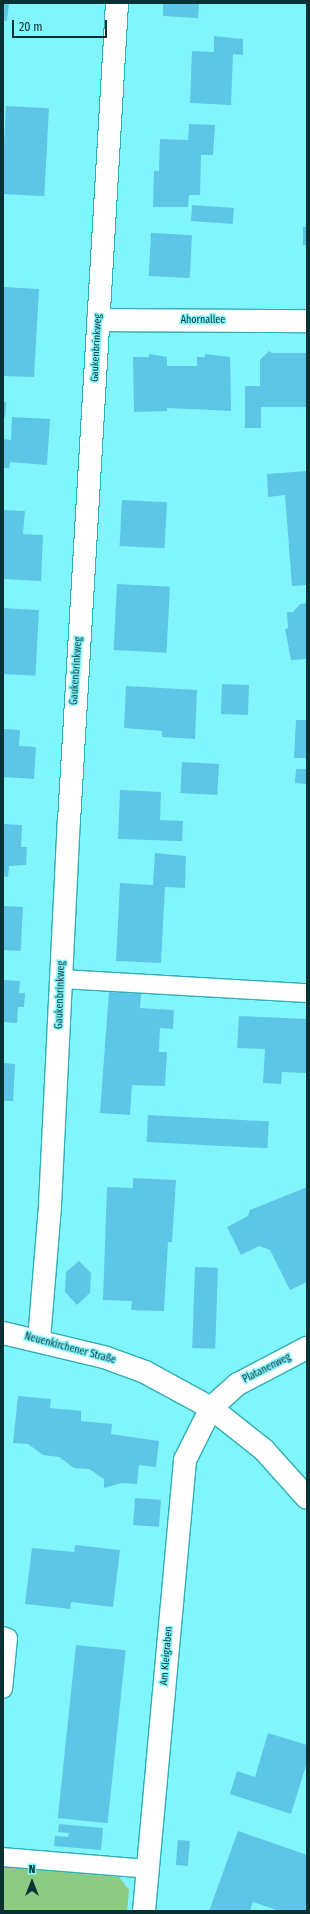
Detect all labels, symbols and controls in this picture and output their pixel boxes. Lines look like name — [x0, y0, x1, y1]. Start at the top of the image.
scale bar — [14, 12, 109, 38]
text: 20 m — [19, 20, 43, 34]
street label: Gaukenbrinkweg — [89, 314, 105, 382]
street label: Ahornallee — [181, 315, 225, 327]
street label: Gaukenbrinkweg — [69, 637, 85, 705]
street label: Gaukenbrinkweg — [54, 961, 68, 1029]
street label: Neuenkirchener Straße — [23, 1331, 117, 1367]
street label: Platanenweg — [241, 1352, 293, 1386]
street label: Am Kleigraben — [158, 1626, 176, 1686]
north arrow — [12, 1862, 52, 1902]
text: N — [29, 1863, 35, 1876]

